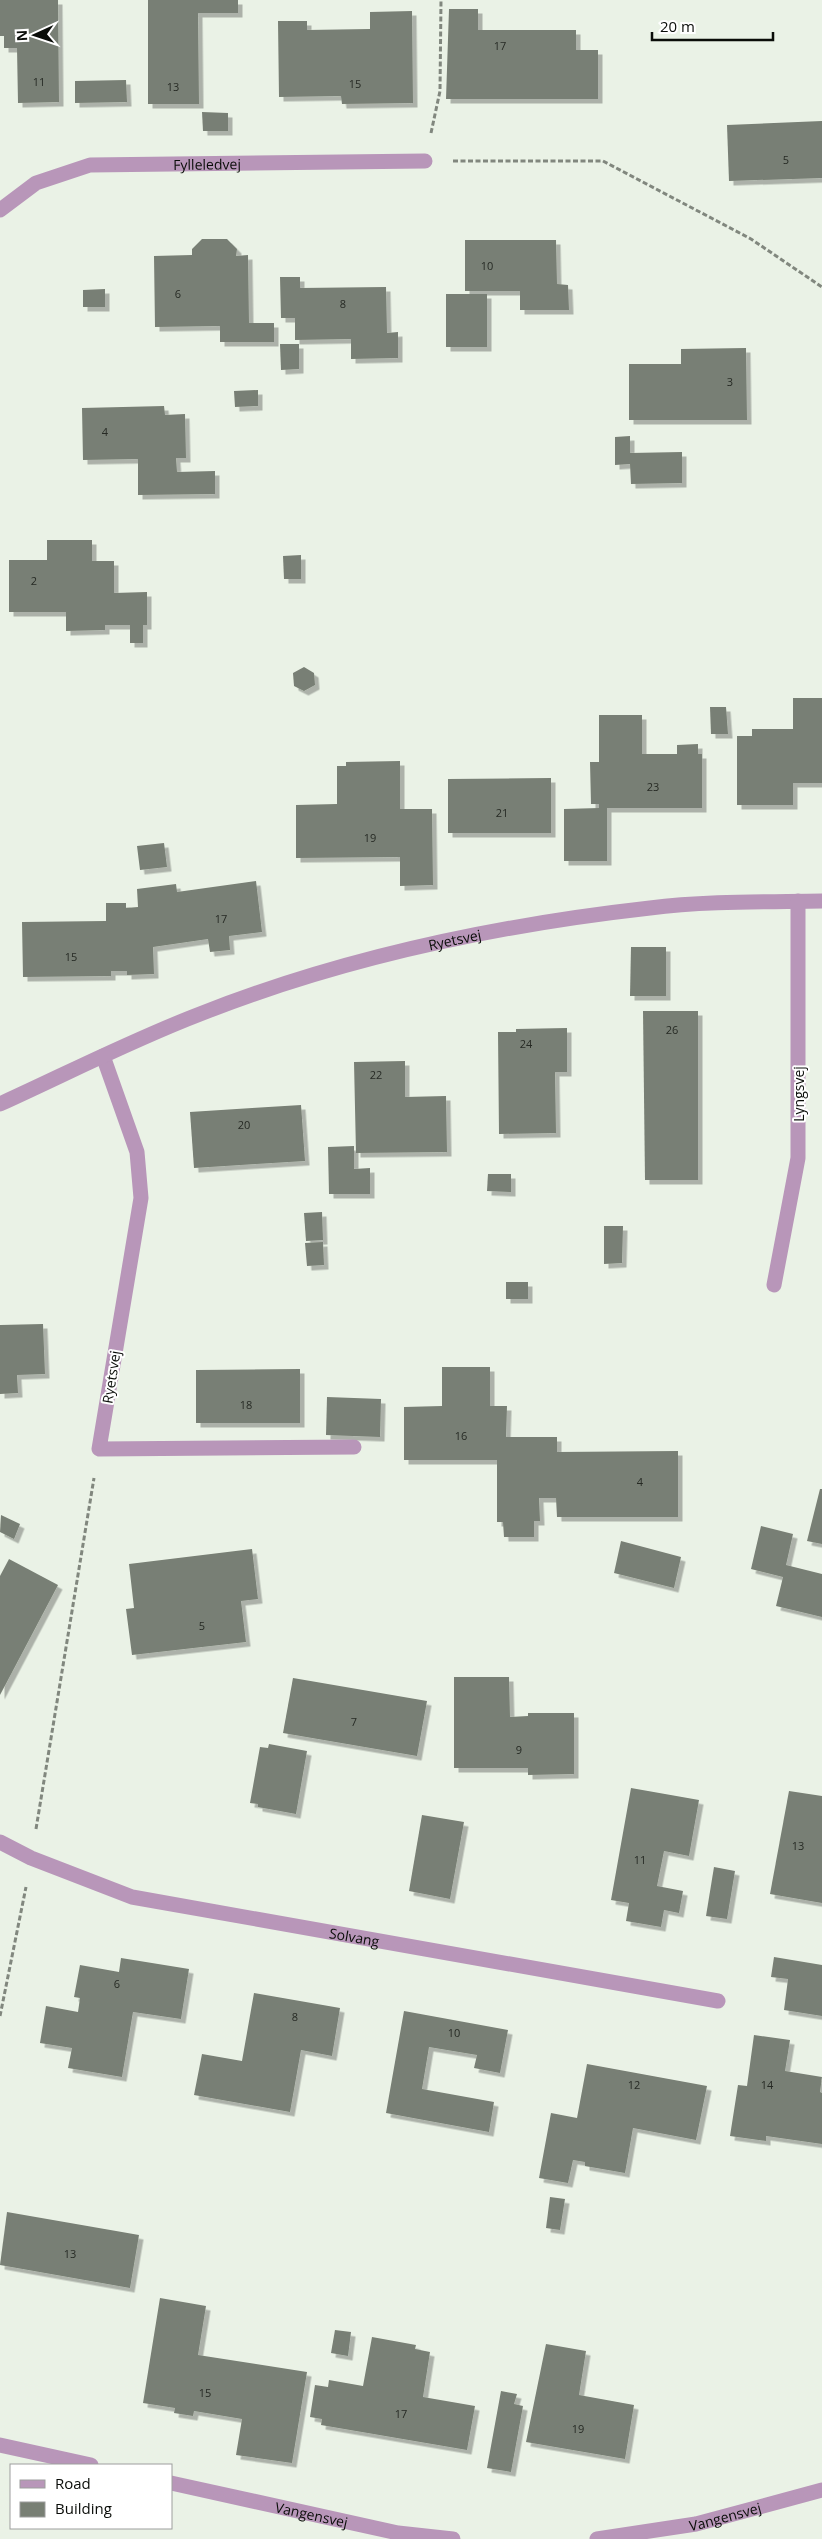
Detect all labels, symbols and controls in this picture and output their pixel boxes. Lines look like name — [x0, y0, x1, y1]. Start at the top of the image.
north arrow — [10, 10, 60, 60]
scale bar — [652, 10, 773, 42]
text: 20 m — [660, 16, 695, 36]
text: N — [12, 30, 31, 42]
house number: 17 — [494, 38, 506, 53]
house number: 11 — [33, 74, 45, 89]
house number: 15 — [349, 76, 361, 91]
house number: 13 — [167, 79, 179, 94]
house number: 5 — [783, 152, 789, 167]
street label: Fylleledvej — [173, 154, 241, 174]
house number: 10 — [481, 258, 493, 273]
house number: 6 — [175, 286, 181, 301]
house number: 8 — [340, 296, 346, 311]
house number: 3 — [727, 374, 733, 389]
house number: 4 — [102, 424, 109, 439]
house number: 2 — [31, 573, 37, 588]
house number: 23 — [647, 779, 659, 794]
house number: 21 — [496, 805, 508, 820]
house number: 19 — [364, 830, 376, 845]
house number: 17 — [215, 911, 227, 926]
street label: Ryetsvej — [426, 924, 483, 954]
house number: 15 — [65, 949, 77, 964]
house number: 26 — [666, 1022, 678, 1037]
house number: 24 — [520, 1036, 533, 1051]
street label: Lyngsvej — [789, 1066, 808, 1122]
house number: 22 — [370, 1067, 382, 1082]
house number: 20 — [238, 1117, 250, 1132]
street label: Ryetsvej — [97, 1349, 125, 1405]
house number: 18 — [240, 1397, 252, 1412]
house number: 16 — [455, 1428, 467, 1443]
house number: 4 — [637, 1474, 644, 1489]
house number: 5 — [199, 1618, 205, 1633]
house number: 7 — [351, 1714, 357, 1729]
house number: 9 — [516, 1742, 522, 1757]
house number: 13 — [792, 1838, 804, 1853]
house number: 11 — [634, 1852, 646, 1867]
street label: Solvang — [328, 1923, 381, 1950]
house number: 6 — [114, 1976, 120, 1991]
house number: 8 — [292, 2009, 298, 2024]
house number: 10 — [448, 2025, 460, 2040]
house number: 12 — [628, 2077, 640, 2092]
house number: 14 — [761, 2077, 774, 2092]
house number: 13 — [64, 2246, 76, 2261]
house number: 15 — [199, 2385, 211, 2400]
house number: 17 — [395, 2406, 407, 2421]
house number: 19 — [572, 2421, 584, 2436]
legend — [10, 2464, 172, 2529]
text: Road — [55, 2473, 91, 2493]
street label: Vangensvej — [273, 2497, 350, 2531]
street label: Vangensvej — [688, 2497, 763, 2534]
text: Building — [55, 2498, 112, 2518]

